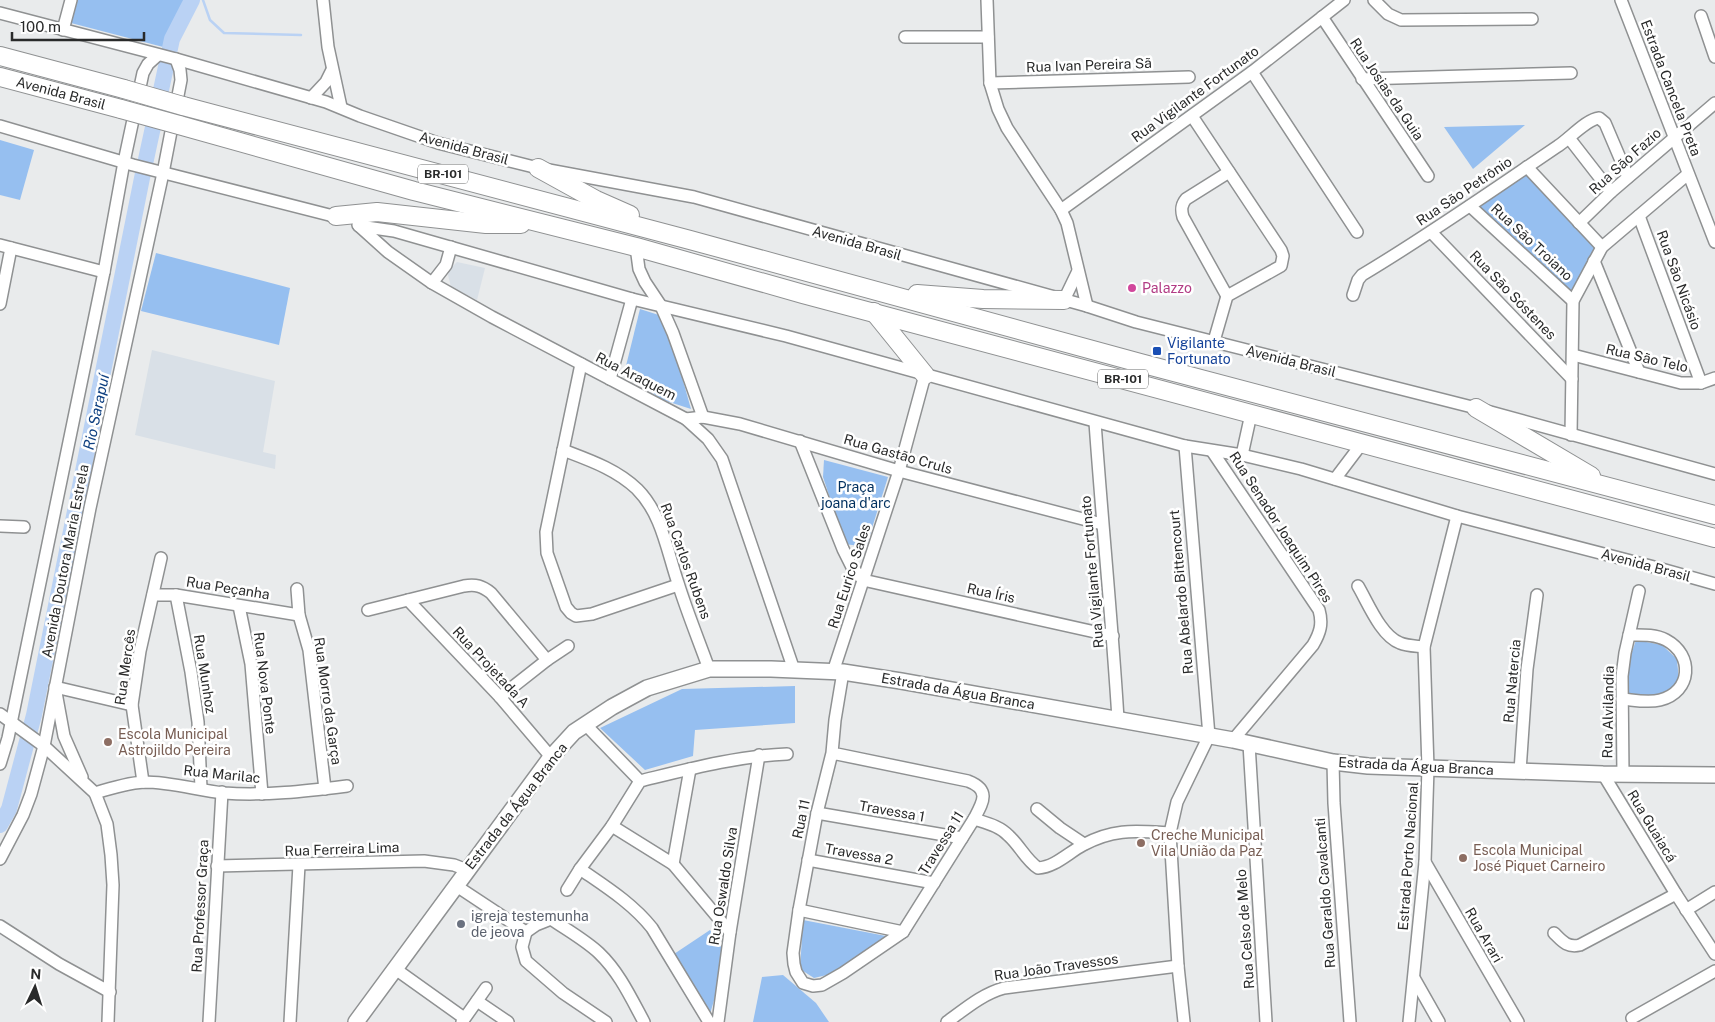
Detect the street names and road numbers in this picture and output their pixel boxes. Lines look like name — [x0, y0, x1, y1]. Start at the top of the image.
street label: Estrada Cancela Preta — [1638, 18, 1704, 158]
street label: Rua Josias da Guia — [1347, 35, 1427, 143]
street label: Rua Vigilante Fortunato — [1128, 42, 1262, 145]
street label: Rua Ivan Pereira Sã — [1026, 55, 1152, 75]
street label: Avenida Brasil — [14, 73, 108, 113]
street label: Rua São Fazio — [1586, 125, 1664, 197]
street label: Avenida Brasil — [417, 128, 511, 168]
street label: Rua São Petrônio — [1413, 153, 1515, 229]
road number: BR-101 — [418, 164, 468, 183]
street label: Rua São Troiano — [1488, 200, 1576, 284]
street label: Avenida Brasil — [811, 223, 903, 263]
street label: Rua São Nicásio — [1654, 228, 1704, 332]
street label: Rua São Sóstenes — [1466, 247, 1560, 343]
street label: Rua São Telo — [1604, 341, 1690, 375]
street label: Avenida Brasil — [1244, 342, 1338, 380]
street label: Rua Araquem — [593, 349, 679, 403]
road number: BR-101 — [1098, 369, 1148, 388]
street label: Rua Gastão Cruls — [842, 431, 954, 477]
street label: Rua Senador Joaquim Pires — [1226, 449, 1336, 605]
street label: Avenida Doutora Maria Estrela — [38, 463, 92, 659]
street label: Rua Vigilante Fortunato — [1077, 495, 1107, 649]
street label: Rua Carlos Rubens — [658, 501, 714, 621]
street label: Rua Abelardo Bittencourt — [1166, 509, 1196, 675]
street label: Rua Eurico Sales — [825, 522, 873, 630]
street label: Avenida Brasil — [1599, 545, 1693, 585]
street label: Rua Peçanha — [185, 573, 271, 603]
street label: Rua Íris — [966, 579, 1017, 606]
street label: Rua Projetada A — [449, 623, 533, 711]
street label: Rua Mercês — [112, 628, 138, 706]
street label: Rua Nova Ponte — [251, 631, 279, 735]
street label: Rua Munhoz — [191, 633, 219, 715]
street label: Rua Morro da Garça — [311, 636, 345, 766]
street label: Rua Natercia — [1500, 639, 1524, 723]
street label: Rua Alvilândia — [1599, 665, 1617, 759]
street label: Estrada da Água Branca — [880, 669, 1036, 712]
street label: Estrada da Água Branca — [461, 739, 570, 872]
street label: Estrada da Água Branca — [1338, 753, 1494, 778]
street label: Rua Marilac — [183, 762, 261, 786]
street label: Estrada Porto Nacional — [1395, 781, 1421, 931]
street label: Rua Guaiacá — [1624, 787, 1680, 865]
street label: Travessa 1 — [858, 797, 926, 825]
street label: Rua 11 — [789, 798, 813, 840]
street label: Travessa 11 — [915, 808, 967, 878]
street label: Rua Geraldo Cavalcanti — [1312, 817, 1338, 969]
street label: Rua Oswaldo Silva — [706, 826, 740, 946]
street label: Rua Professor Graça — [189, 839, 211, 973]
street label: Rua Ferreira Lima — [284, 839, 400, 859]
street label: Travessa 2 — [824, 840, 894, 868]
street label: Rua Celso de Melo — [1233, 869, 1257, 989]
street label: Rua Arari — [1462, 905, 1506, 965]
street label: Rua João Travessos — [993, 950, 1119, 984]

